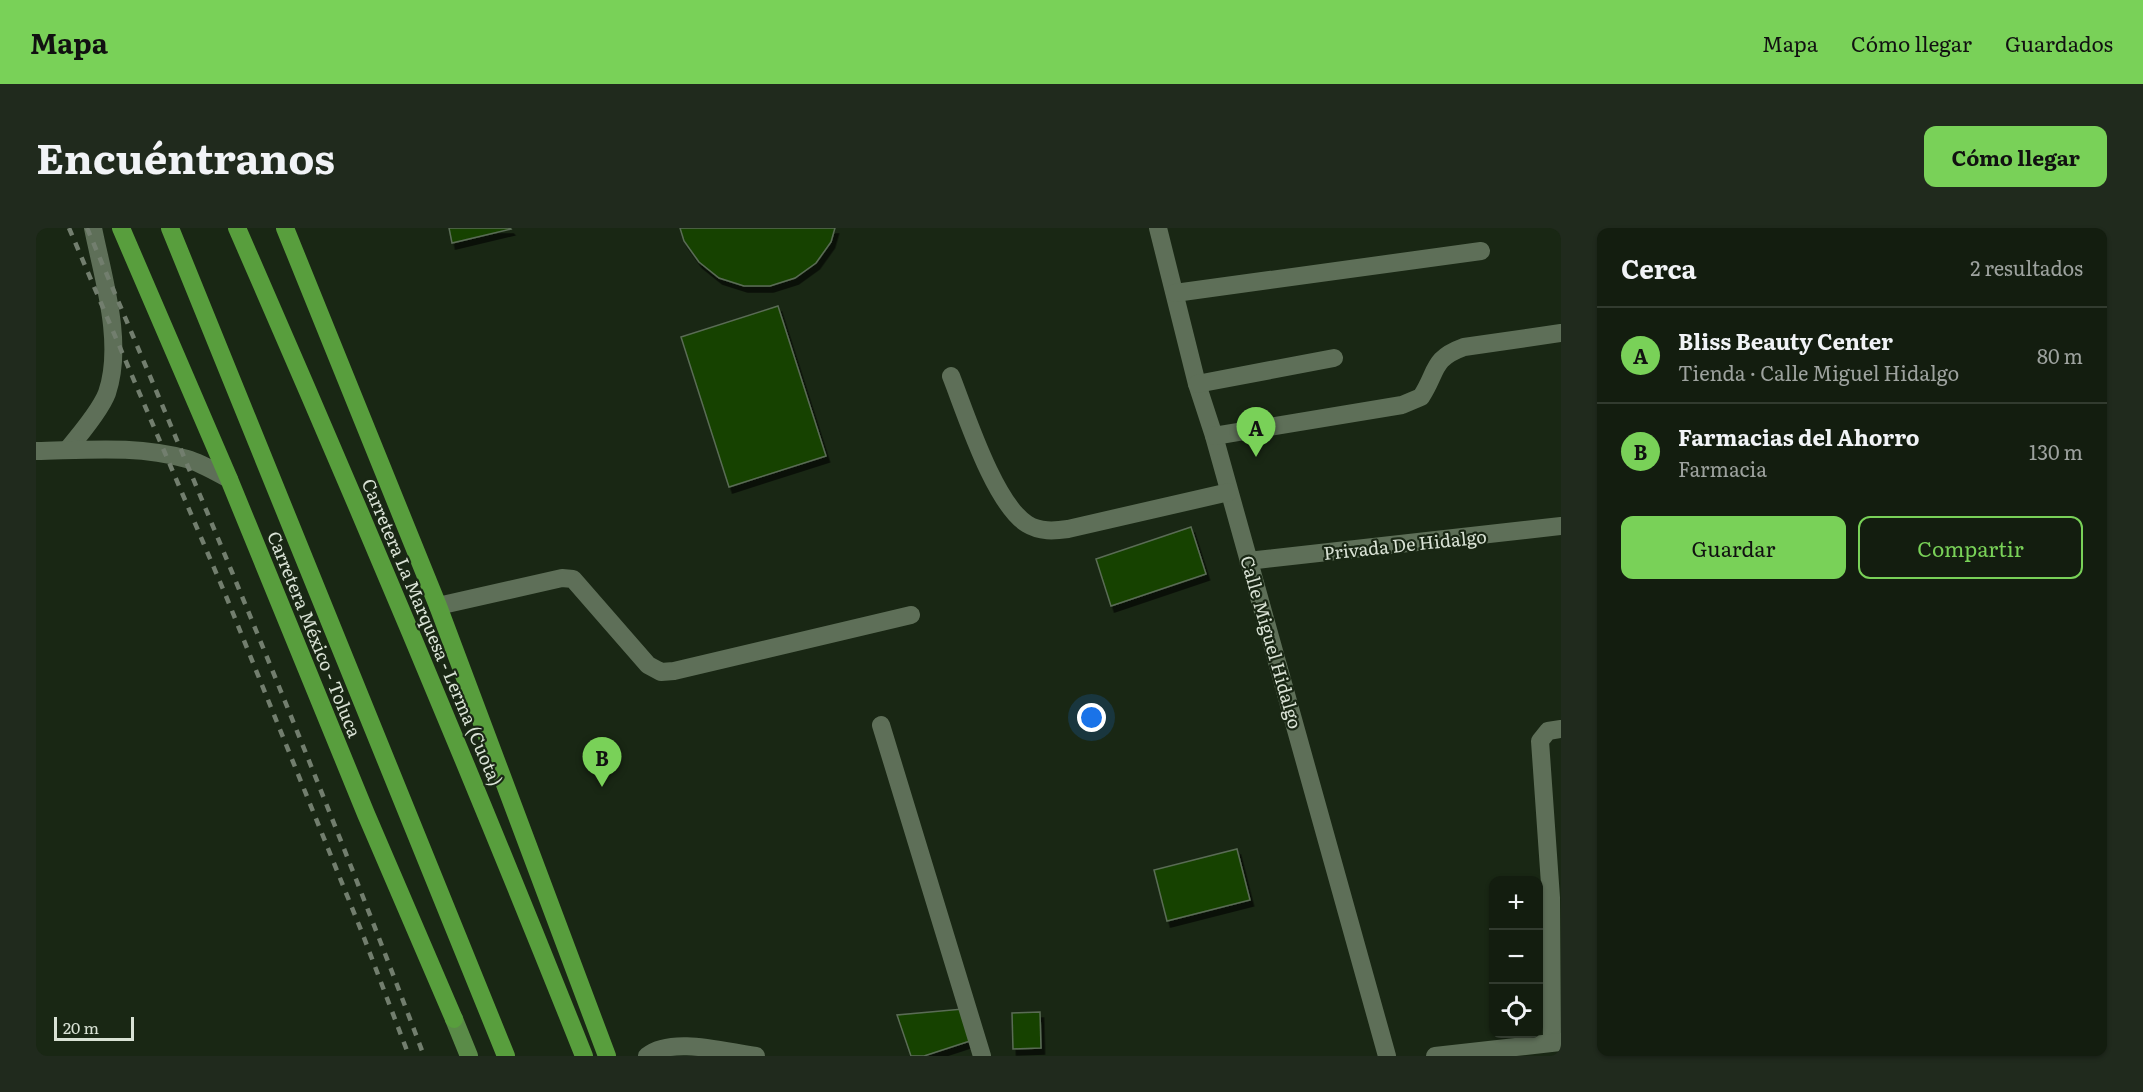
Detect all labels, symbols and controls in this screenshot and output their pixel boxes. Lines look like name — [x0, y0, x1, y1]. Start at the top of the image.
text: Mapa — [30, 21, 108, 63]
text: Mapa — [1762, 27, 1818, 58]
text: Cómo llegar — [1851, 27, 1972, 58]
text: Guardados — [2005, 27, 2113, 58]
text: Encuéntranos — [36, 125, 335, 187]
button: Cómo llegar — [1924, 126, 2107, 187]
text: Cerca — [1621, 248, 1697, 287]
text: 2 resultados — [1970, 252, 2083, 282]
text: Bliss Beauty Center — [1678, 324, 1893, 357]
text: A — [1633, 340, 1648, 370]
text: 80 m — [2037, 340, 2083, 370]
text: Tienda · Calle Miguel Hidalgo — [1678, 357, 1959, 387]
pin: A — [1236, 408, 1276, 457]
text: Farmacias del Ahorro — [1678, 420, 1920, 453]
text: B — [1634, 436, 1647, 466]
text: 130 m — [2029, 436, 2083, 466]
text: Farmacia — [1678, 453, 1767, 483]
street label: Carretera La Marquesa - Lerma (Cuota) — [356, 474, 510, 790]
button: Guardar — [1621, 516, 1846, 579]
button: Compartir — [1858, 516, 2083, 579]
street label: Privada De Hidalgo — [1322, 522, 1488, 566]
street label: Carretera México - Toluca — [261, 527, 369, 741]
street label: Calle Miguel Hidalgo — [1234, 552, 1310, 732]
your location — [1077, 703, 1106, 732]
pin: B — [582, 738, 622, 787]
map controls — [1489, 876, 1543, 1038]
button: + — [1489, 876, 1543, 930]
button: − — [1489, 930, 1543, 984]
button: locate — [1489, 984, 1543, 1038]
scale bar — [54, 1014, 134, 1042]
text: 20 m — [63, 1015, 99, 1039]

